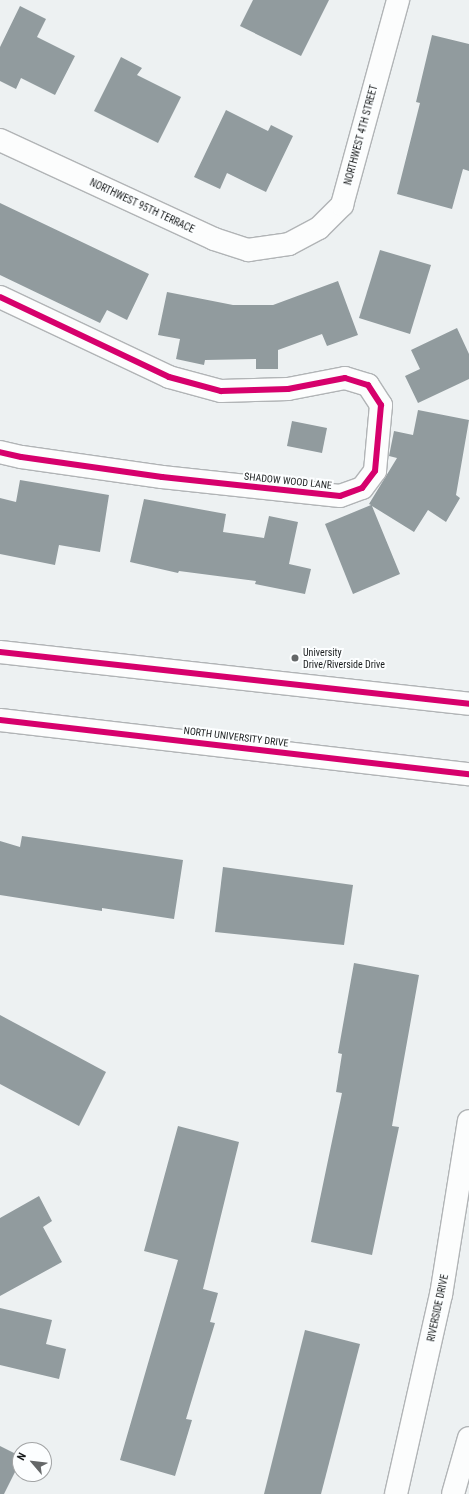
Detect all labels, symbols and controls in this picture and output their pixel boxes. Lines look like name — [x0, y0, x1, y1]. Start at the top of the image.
street label: NORTHWEST 4TH STREET — [342, 84, 380, 186]
street label: NORTHWEST 95TH TERRACE — [88, 176, 196, 236]
street label: SHADOW WOOD LANE — [243, 470, 333, 492]
place label: University Drive/Riverside Drive — [303, 646, 385, 670]
marker: University Drive/Riverside Drive — [290, 653, 300, 663]
street label: NORTH UNIVERSITY DRIVE — [183, 725, 289, 749]
street label: RIVERSIDE DRIVE — [425, 1273, 451, 1343]
north arrow — [12, 1442, 52, 1482]
text: N — [15, 1451, 29, 1463]

